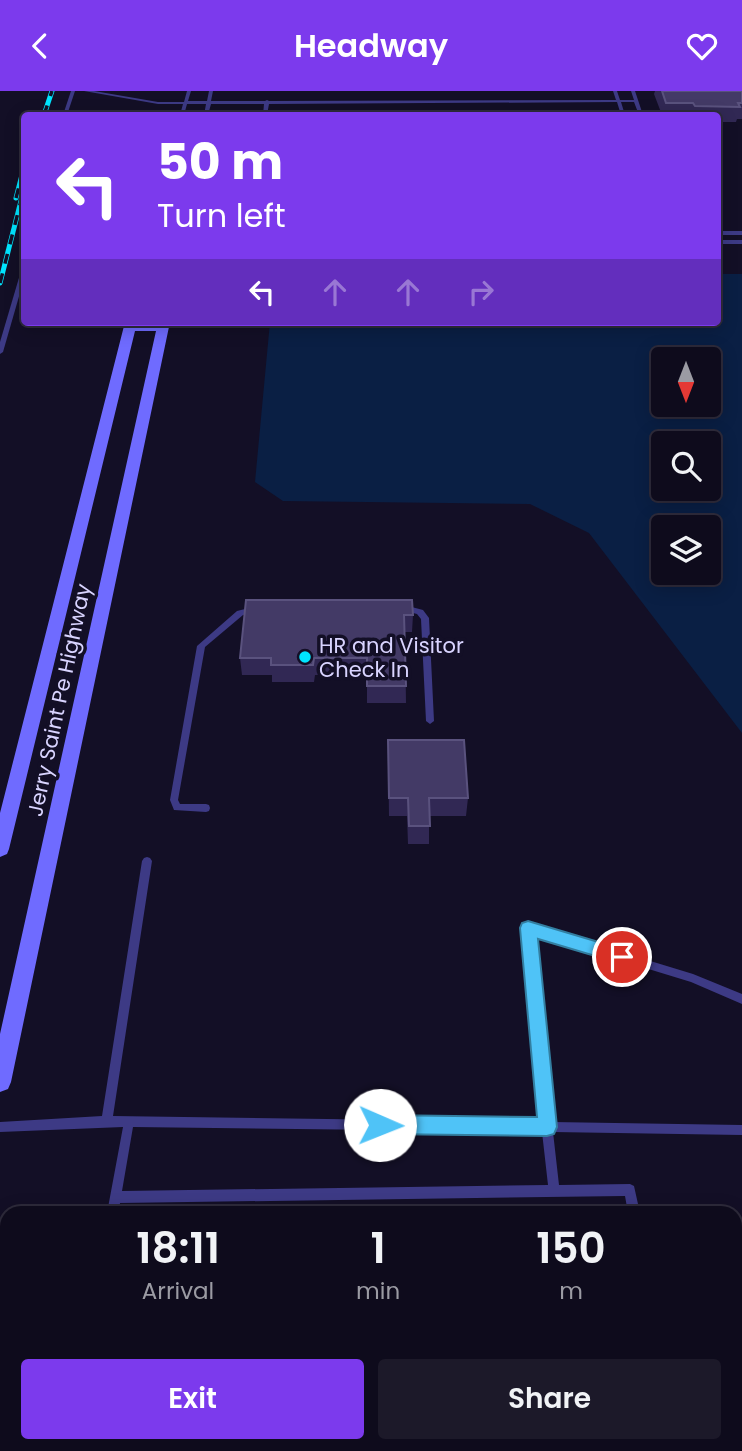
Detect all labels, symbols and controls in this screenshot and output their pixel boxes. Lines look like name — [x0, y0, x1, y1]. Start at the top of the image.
text: Headway — [294, 23, 448, 68]
icon: back — [21, 27, 59, 65]
icon: heart — [683, 27, 721, 65]
text: 50 m — [157, 128, 283, 196]
icon: left — [42, 140, 133, 231]
text: Turn left — [157, 193, 286, 238]
icon: left — [243, 273, 281, 311]
icon: ahead — [316, 273, 354, 311]
icon: ahead — [389, 273, 427, 311]
icon: right — [462, 273, 500, 311]
north arrow — [651, 347, 721, 417]
map controls — [651, 347, 721, 585]
button: search — [651, 431, 721, 501]
button: layers — [651, 515, 721, 585]
street label: Jerry Saint Pe Highway — [20, 581, 98, 819]
place label: HR and Visitor Check In — [319, 631, 464, 684]
marker: HR and Visitor Check In — [297, 649, 313, 665]
pin — [592, 927, 652, 987]
icon: arrive — [603, 938, 641, 976]
position arrow — [343, 1088, 417, 1162]
text: 18:11 — [136, 1219, 220, 1278]
text: 1 — [371, 1219, 386, 1278]
text: 150 — [536, 1219, 606, 1278]
text: Arrival — [142, 1275, 214, 1307]
text: min — [356, 1275, 400, 1307]
text: m — [559, 1275, 583, 1307]
button: Exit — [21, 1359, 364, 1439]
button: Share — [378, 1359, 721, 1439]

